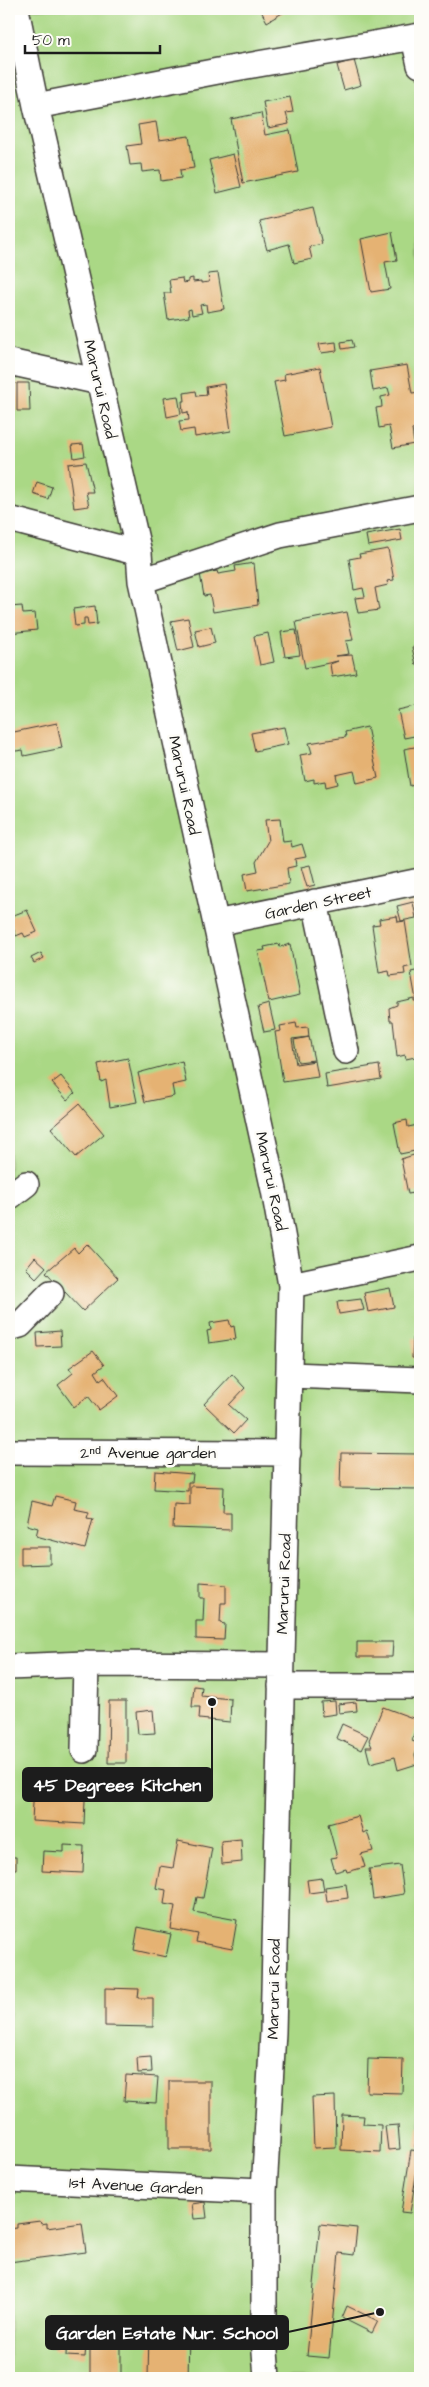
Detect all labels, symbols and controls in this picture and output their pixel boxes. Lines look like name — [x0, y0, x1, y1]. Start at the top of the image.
scale bar — [25, 22, 160, 54]
text: 50 m — [32, 30, 70, 51]
street label: Marurui Road — [78, 338, 122, 441]
street label: Marurui Road — [163, 734, 205, 837]
street label: Garden Street — [263, 881, 374, 925]
street label: Marurui Road — [250, 1130, 292, 1233]
street label: 2ⁿᵈ Avenue garden — [80, 1442, 216, 1465]
street label: Marurui Road — [271, 1533, 297, 1635]
callout: 45 Degrees Kitchen — [23, 1768, 212, 1801]
text: 45 Degrees Kitchen — [33, 1773, 201, 1799]
street label: Marurui Road — [262, 1938, 286, 2040]
street label: 1st Avenue Garden — [68, 2172, 204, 2200]
callout: Garden Estate Nur. School — [46, 2316, 288, 2349]
text: Garden Estate Nur. School — [56, 2321, 278, 2346]

